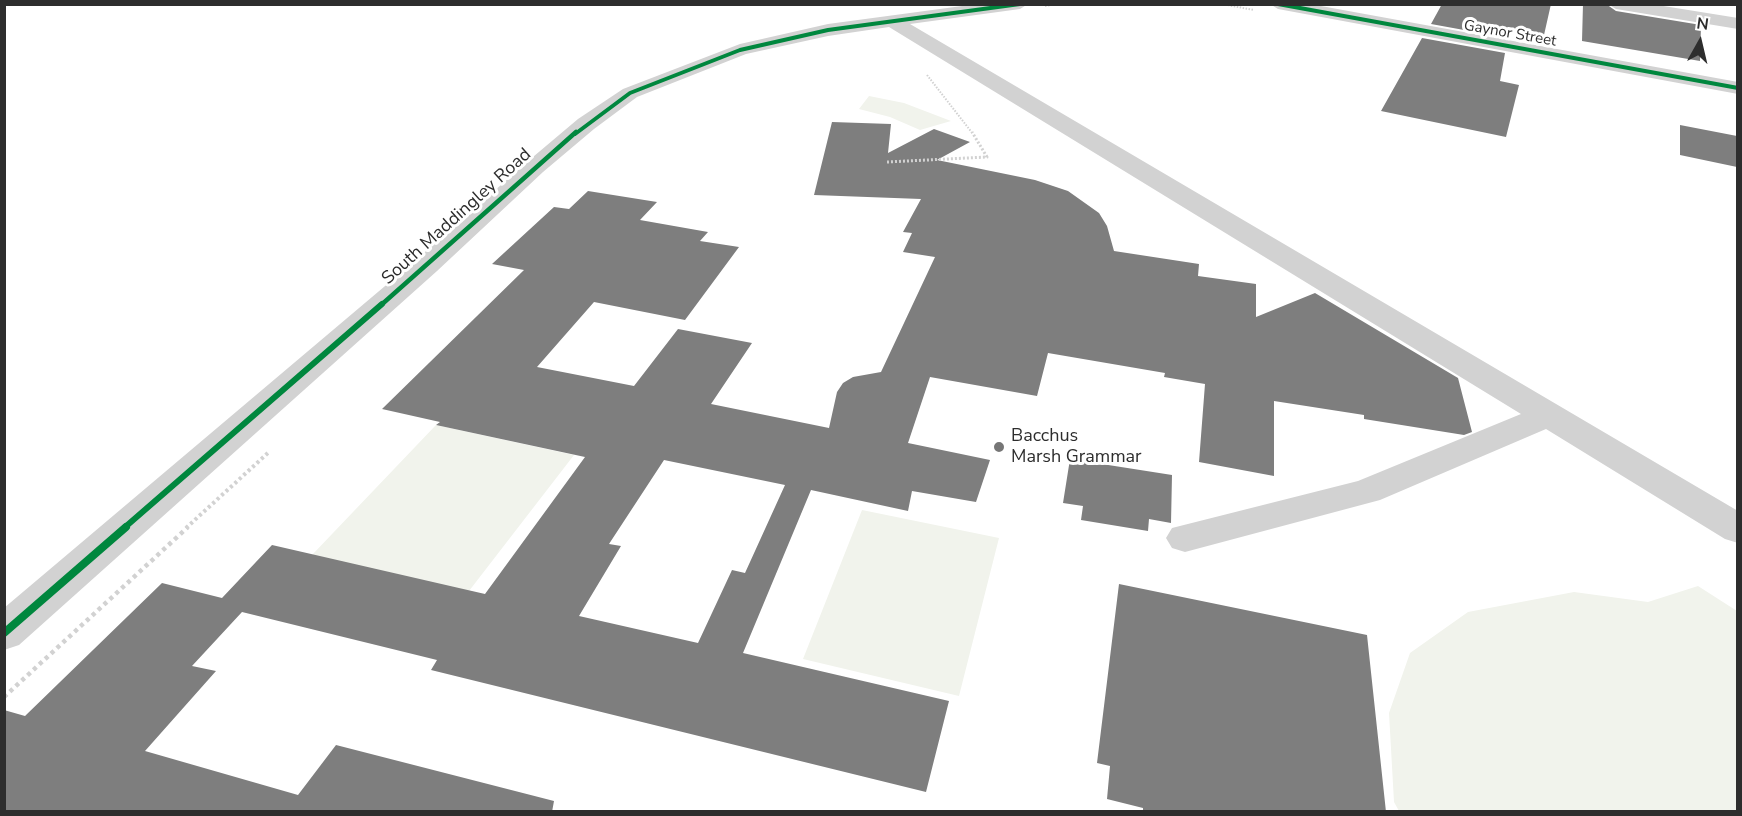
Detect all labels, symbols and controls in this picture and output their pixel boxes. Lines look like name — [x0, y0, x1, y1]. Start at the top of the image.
north arrow — [1670, 12, 1730, 72]
text: N — [1695, 12, 1710, 36]
street label: Gaynor Street — [1462, 17, 1558, 51]
street label: South Maddingley Road — [378, 144, 536, 290]
place label: Bacchus Marsh Grammar — [1011, 426, 1142, 468]
marker: Bacchus Marsh Grammar — [992, 440, 1006, 454]

